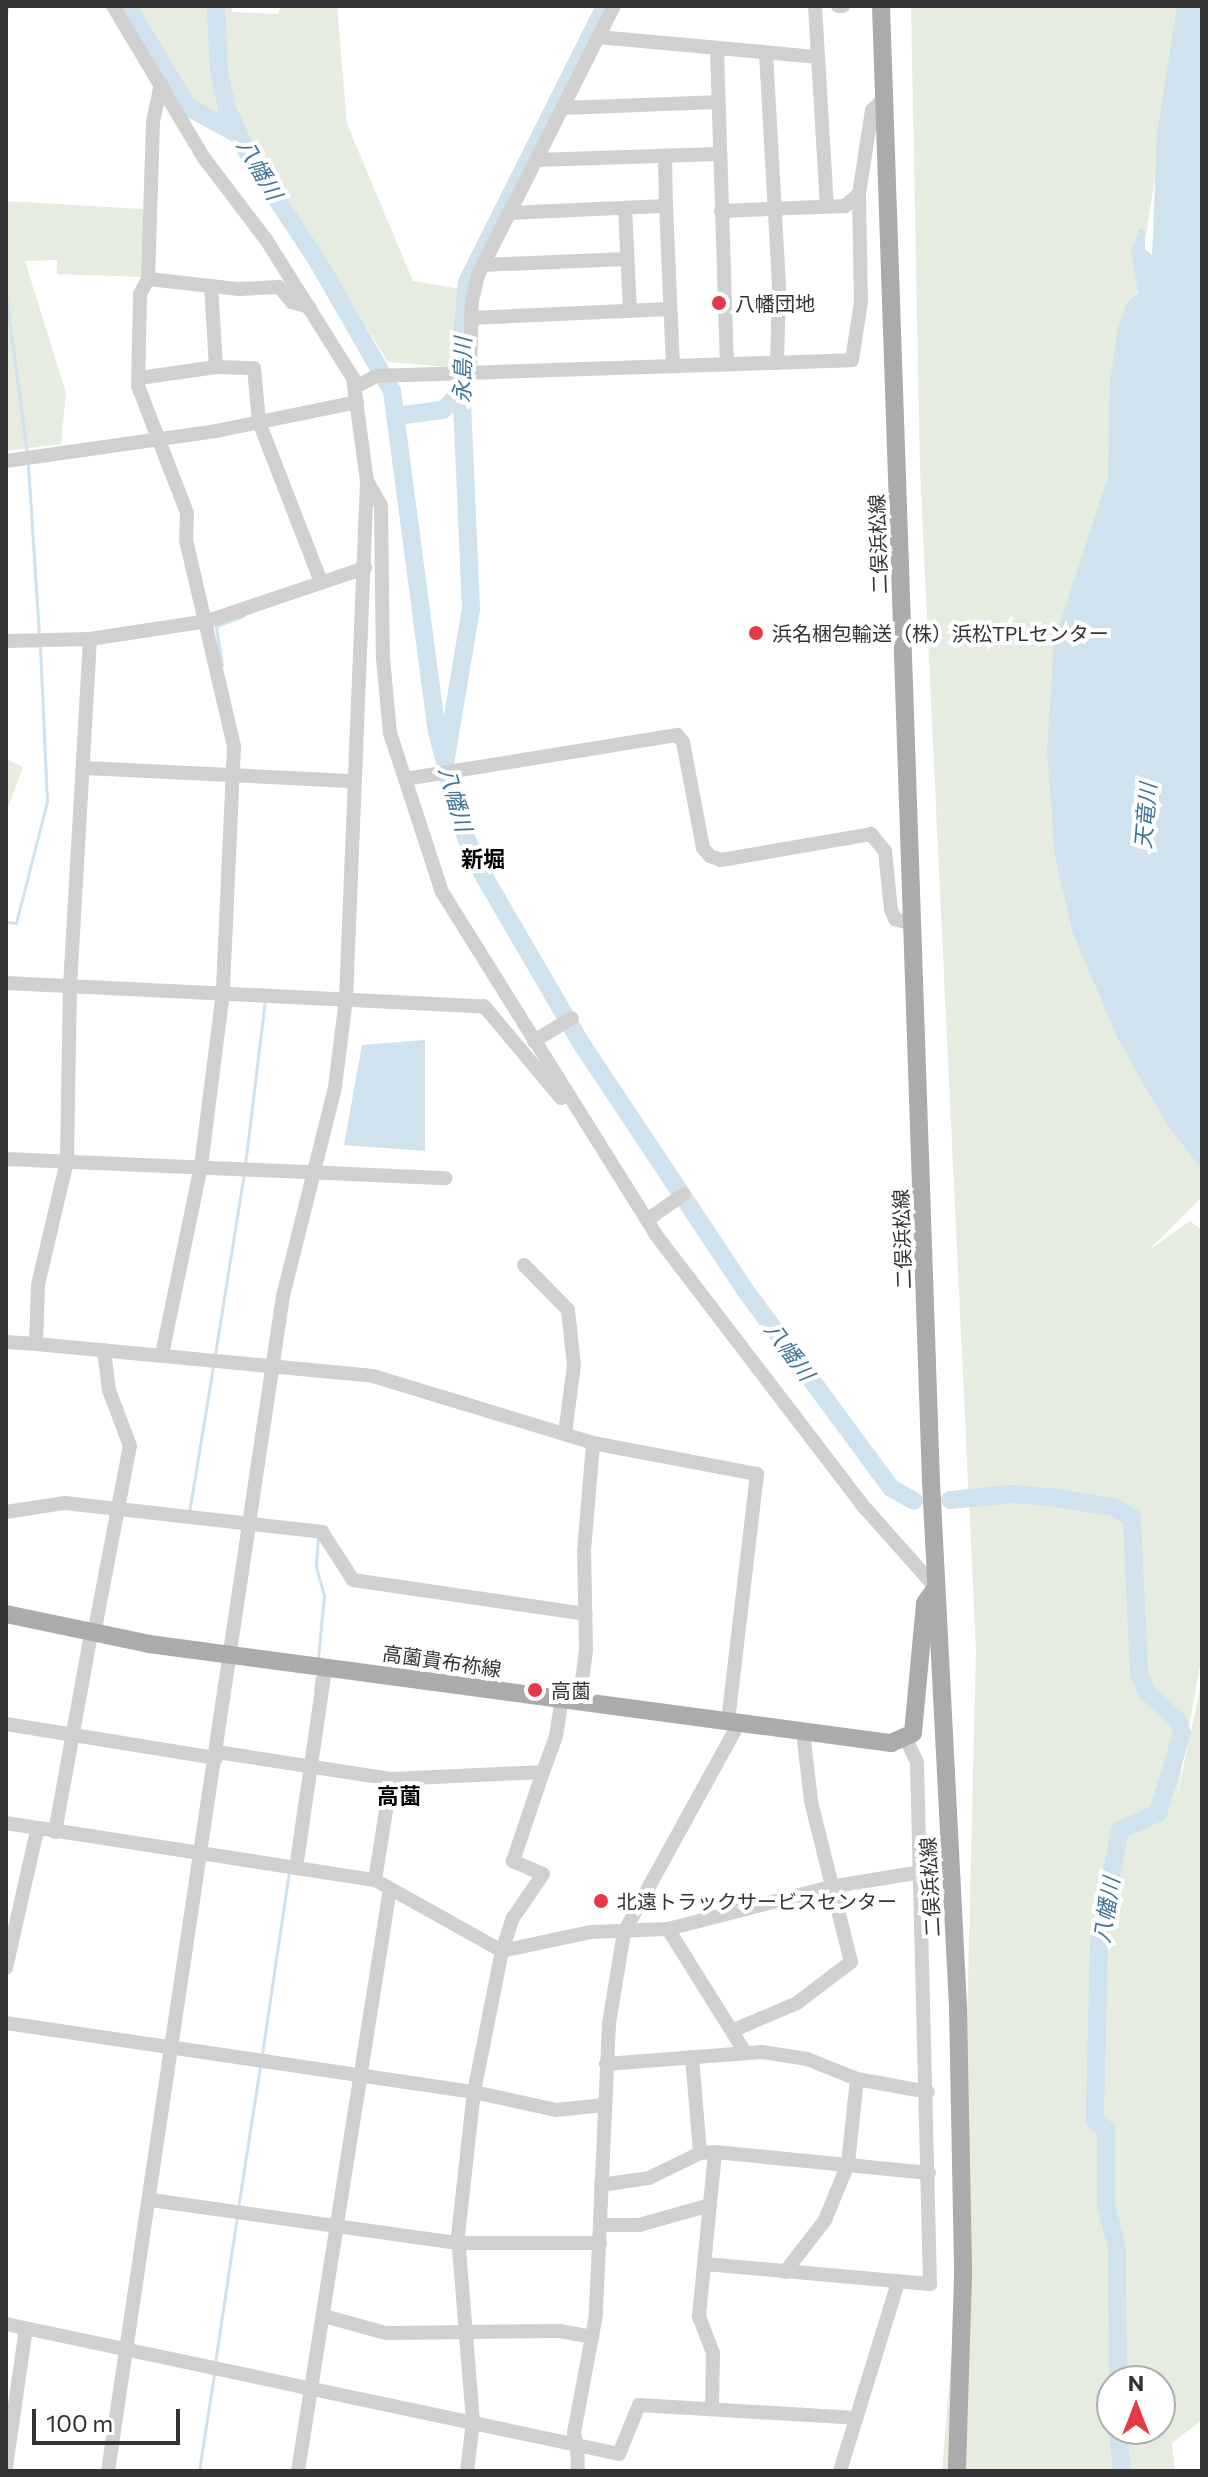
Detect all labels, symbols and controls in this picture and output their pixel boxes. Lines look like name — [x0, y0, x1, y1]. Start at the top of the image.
water label: 八幡川 — [232, 134, 288, 204]
place label: 八幡団地 — [735, 291, 815, 315]
marker: 八幡団地 — [710, 294, 728, 312]
water label: 永島川 — [448, 337, 476, 403]
street label: 二俣浜松線 — [864, 494, 892, 594]
place label: 浜名梱包輸送（株）浜松TPLセンター — [772, 621, 1109, 645]
marker: 浜名梱包輸送（株）浜松TPLセンター — [747, 624, 765, 642]
water label: 八幡川 — [434, 764, 478, 834]
water label: 天竜川 — [1129, 782, 1161, 850]
district label: 新堀 — [461, 846, 505, 872]
street label: 二俣浜松線 — [888, 1189, 916, 1289]
water label: 八幡川 — [760, 1317, 820, 1385]
street label: 高薗貴布祢線 — [381, 1641, 503, 1681]
place label: 高薗 — [551, 1678, 591, 1702]
marker: 高薗 — [526, 1681, 544, 1699]
district label: 高薗 — [377, 1783, 421, 1809]
street label: 二俣浜松線 — [915, 1836, 945, 1938]
water label: 八幡川 — [1088, 1875, 1124, 1945]
place label: 北遠トラックサービスセンター — [617, 1889, 897, 1913]
marker: 北遠トラックサービスセンター — [592, 1892, 610, 1910]
north arrow — [1096, 2365, 1176, 2445]
text: N — [1128, 2369, 1144, 2396]
scale bar — [36, 2393, 184, 2443]
text: 100 m — [46, 2408, 113, 2437]

